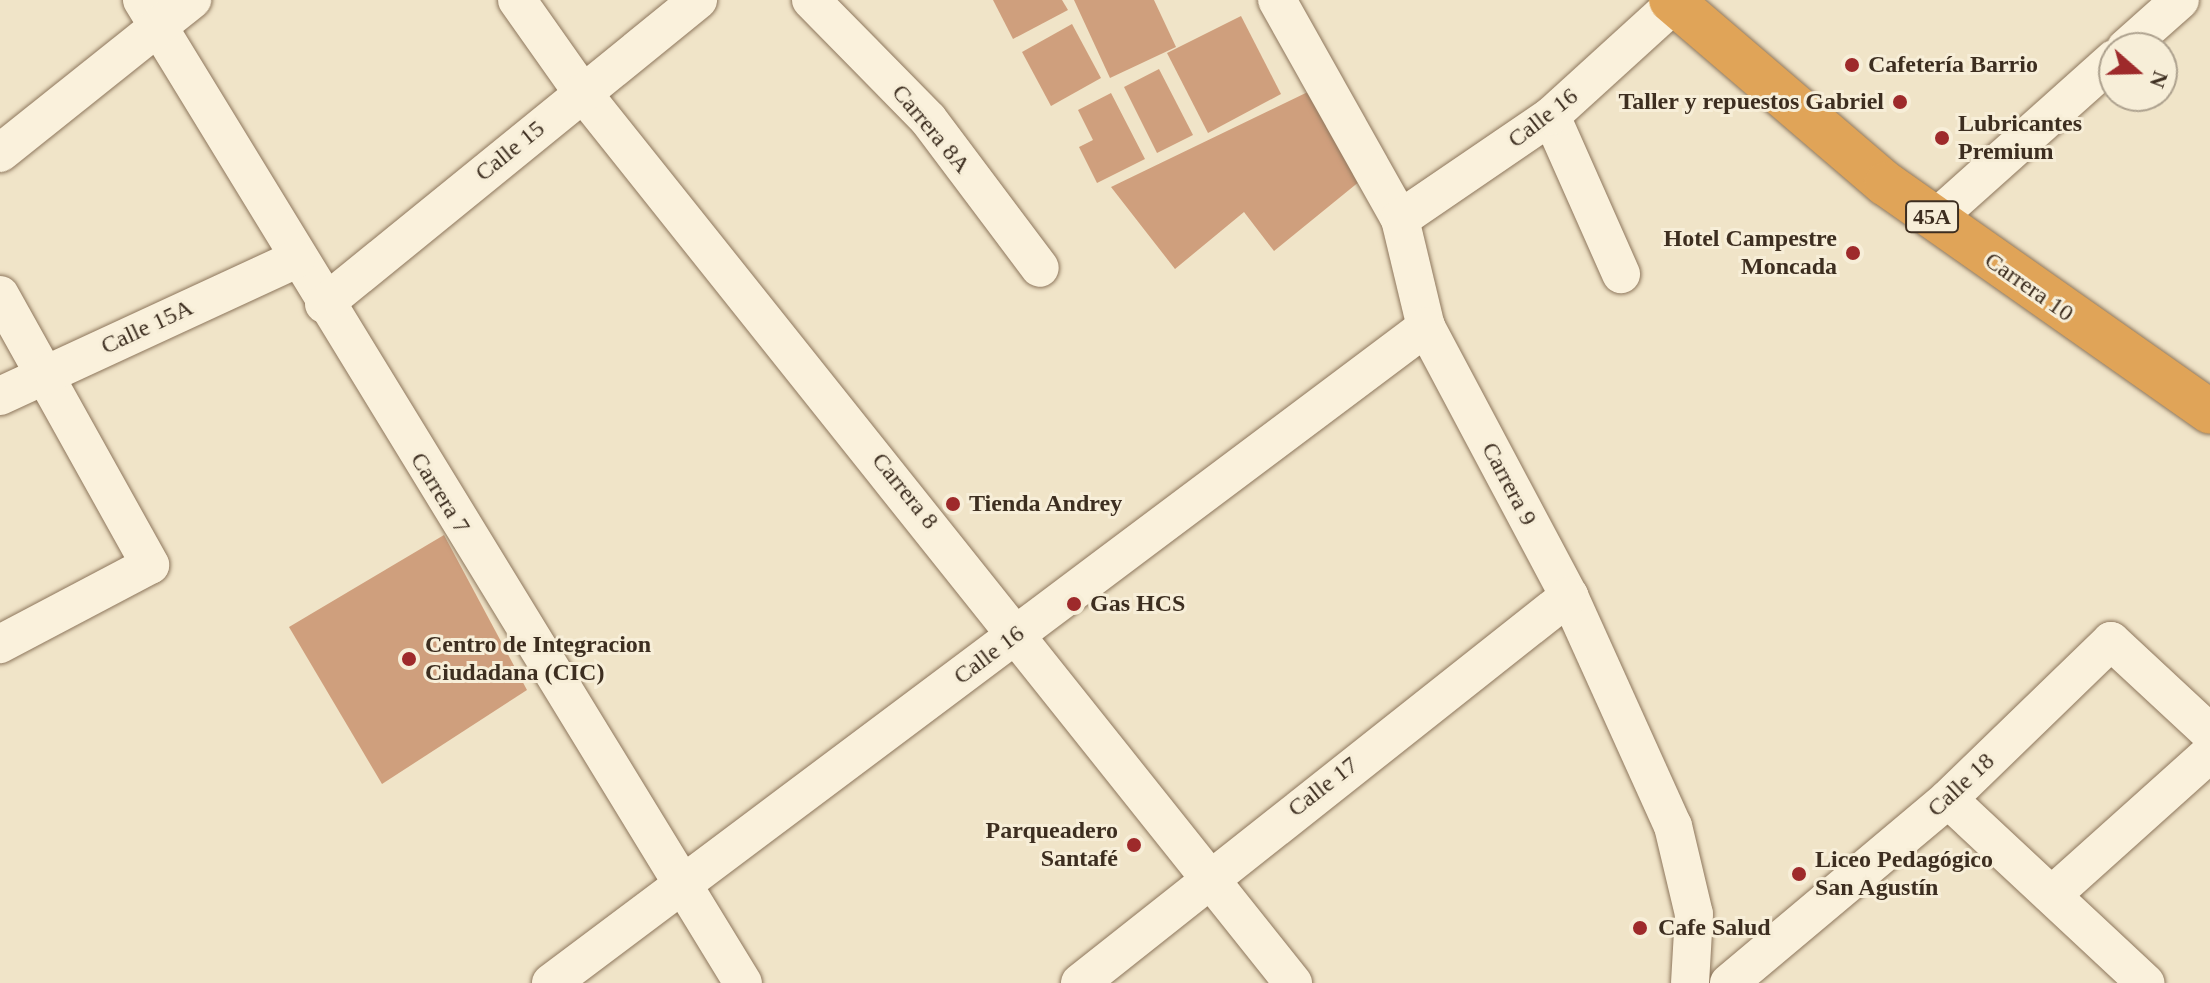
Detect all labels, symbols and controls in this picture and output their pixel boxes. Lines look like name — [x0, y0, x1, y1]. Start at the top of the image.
north arrow — [2098, 32, 2178, 112]
place label: Cafetería Barrio — [1868, 51, 2038, 79]
marker: Cafetería Barrio — [1843, 56, 1861, 74]
text: N — [2145, 68, 2174, 91]
street label: Carrera 8A — [885, 79, 977, 179]
street label: Calle 16 — [1502, 82, 1584, 154]
place label: Taller y repuestos Gabriel — [1618, 88, 1884, 116]
marker: Taller y repuestos Gabriel — [1891, 93, 1909, 111]
place label: Lubricantes Premium — [1958, 110, 2082, 166]
street label: Calle 15 — [470, 114, 550, 188]
marker: Lubricantes Premium — [1933, 129, 1951, 147]
road number: 45A — [1904, 199, 1960, 235]
place label: Hotel Campestre Moncada — [1663, 225, 1837, 281]
marker: Hotel Campestre Moncada — [1844, 244, 1862, 262]
street label: Carrera 10 — [1979, 246, 2079, 328]
street label: Calle 15A — [97, 293, 197, 361]
street label: Carrera 9 — [1475, 438, 1543, 530]
street label: Carrera 7 — [404, 447, 476, 539]
street label: Carrera 8 — [866, 447, 944, 535]
place label: Tienda Andrey — [969, 490, 1123, 518]
marker: Tienda Andrey — [944, 495, 962, 513]
place label: Gas HCS — [1090, 590, 1185, 618]
marker: Gas HCS — [1065, 595, 1083, 613]
street label: Calle 16 — [948, 619, 1030, 691]
place label: Centro de Integracion Ciudadana (CIC) — [425, 631, 651, 687]
marker: Centro de Integracion Ciudadana (CIC) — [400, 650, 418, 668]
street label: Calle 18 — [1922, 747, 2000, 823]
street label: Calle 17 — [1282, 751, 1364, 823]
place label: Parqueadero Santafé — [986, 817, 1118, 873]
marker: Parqueadero Santafé — [1125, 836, 1143, 854]
place label: Liceo Pedagógico San Agustín — [1815, 846, 1993, 902]
marker: Liceo Pedagógico San Agustín — [1790, 865, 1808, 883]
place label: Cafe Salud — [1658, 914, 1771, 942]
marker: Cafe Salud — [1629, 917, 1651, 939]

